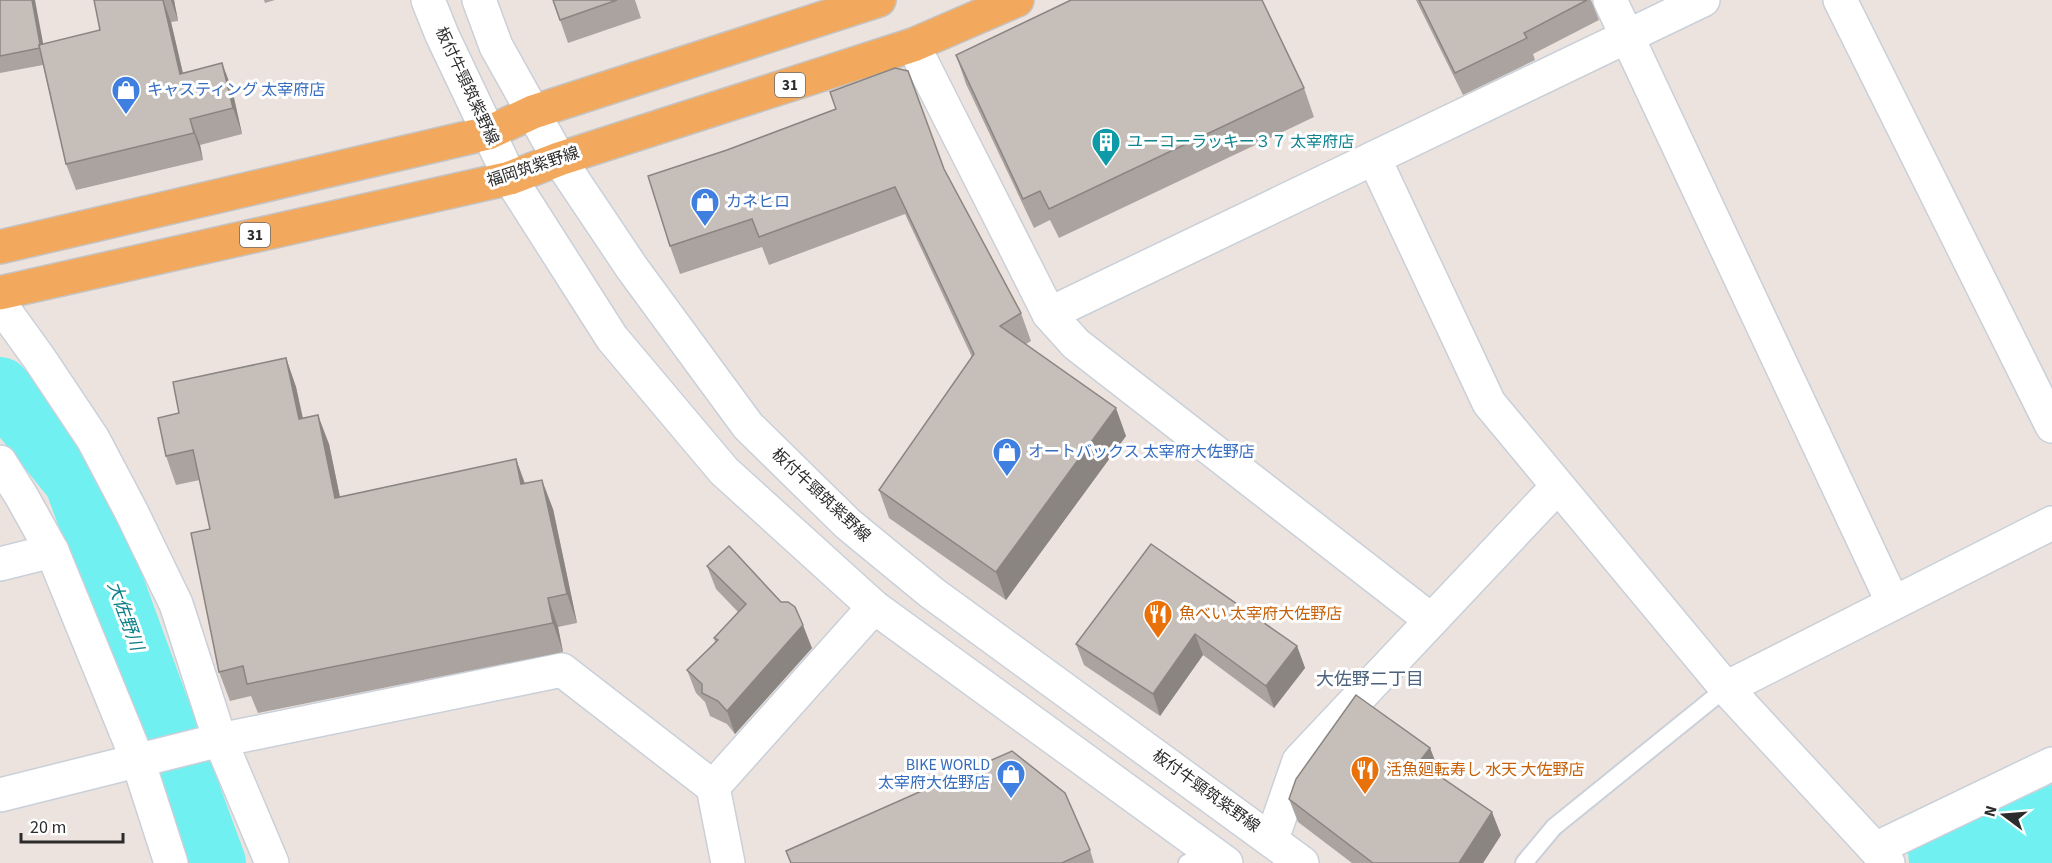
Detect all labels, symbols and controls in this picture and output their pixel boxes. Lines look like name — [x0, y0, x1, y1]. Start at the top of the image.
street label: 板付牛頸筑紫野線 — [430, 23, 504, 149]
road number: 31 — [775, 73, 805, 97]
shop icon: キャスティング 太宰府店 — [110, 74, 142, 116]
place label: キャスティング 太宰府店 — [147, 79, 325, 101]
building icon: ユーコーラッキー３７ 太宰府店 — [1090, 126, 1122, 168]
place label: ユーコーラッキー３７ 太宰府店 — [1127, 131, 1354, 153]
street label: 福岡筑紫野線 — [484, 142, 582, 192]
shop icon: カネヒロ — [689, 186, 721, 228]
place label: カネヒロ — [726, 191, 790, 213]
road number: 31 — [240, 223, 270, 247]
shop icon: オートバックス 太宰府大佐野店 — [991, 436, 1023, 478]
place label: オートバックス 太宰府大佐野店 — [1028, 441, 1255, 463]
street label: 板付牛頸筑紫野線 — [767, 443, 875, 547]
water label: 大佐野川 — [101, 578, 150, 656]
restaurant icon: 魚べい 太宰府大佐野店 — [1142, 598, 1174, 640]
place label: 魚べい 太宰府大佐野店 — [1179, 603, 1342, 625]
district label: 大佐野二丁目 — [1316, 667, 1424, 692]
street label: 板付牛頸筑紫野線 — [1148, 744, 1264, 838]
place label: BIKE WORLD 太宰府大佐野店 — [878, 754, 990, 794]
restaurant icon: 活魚廻転寿し 水天 大佐野店 — [1349, 754, 1381, 796]
shop icon: BIKE WORLD 太宰府大佐野店 — [995, 758, 1027, 800]
place label: 活魚廻転寿し 水天 大佐野店 — [1386, 759, 1584, 781]
north arrow — [1974, 785, 2034, 845]
text: N — [1979, 803, 2003, 819]
scale bar — [21, 806, 123, 844]
text: 20 m — [30, 815, 66, 840]

